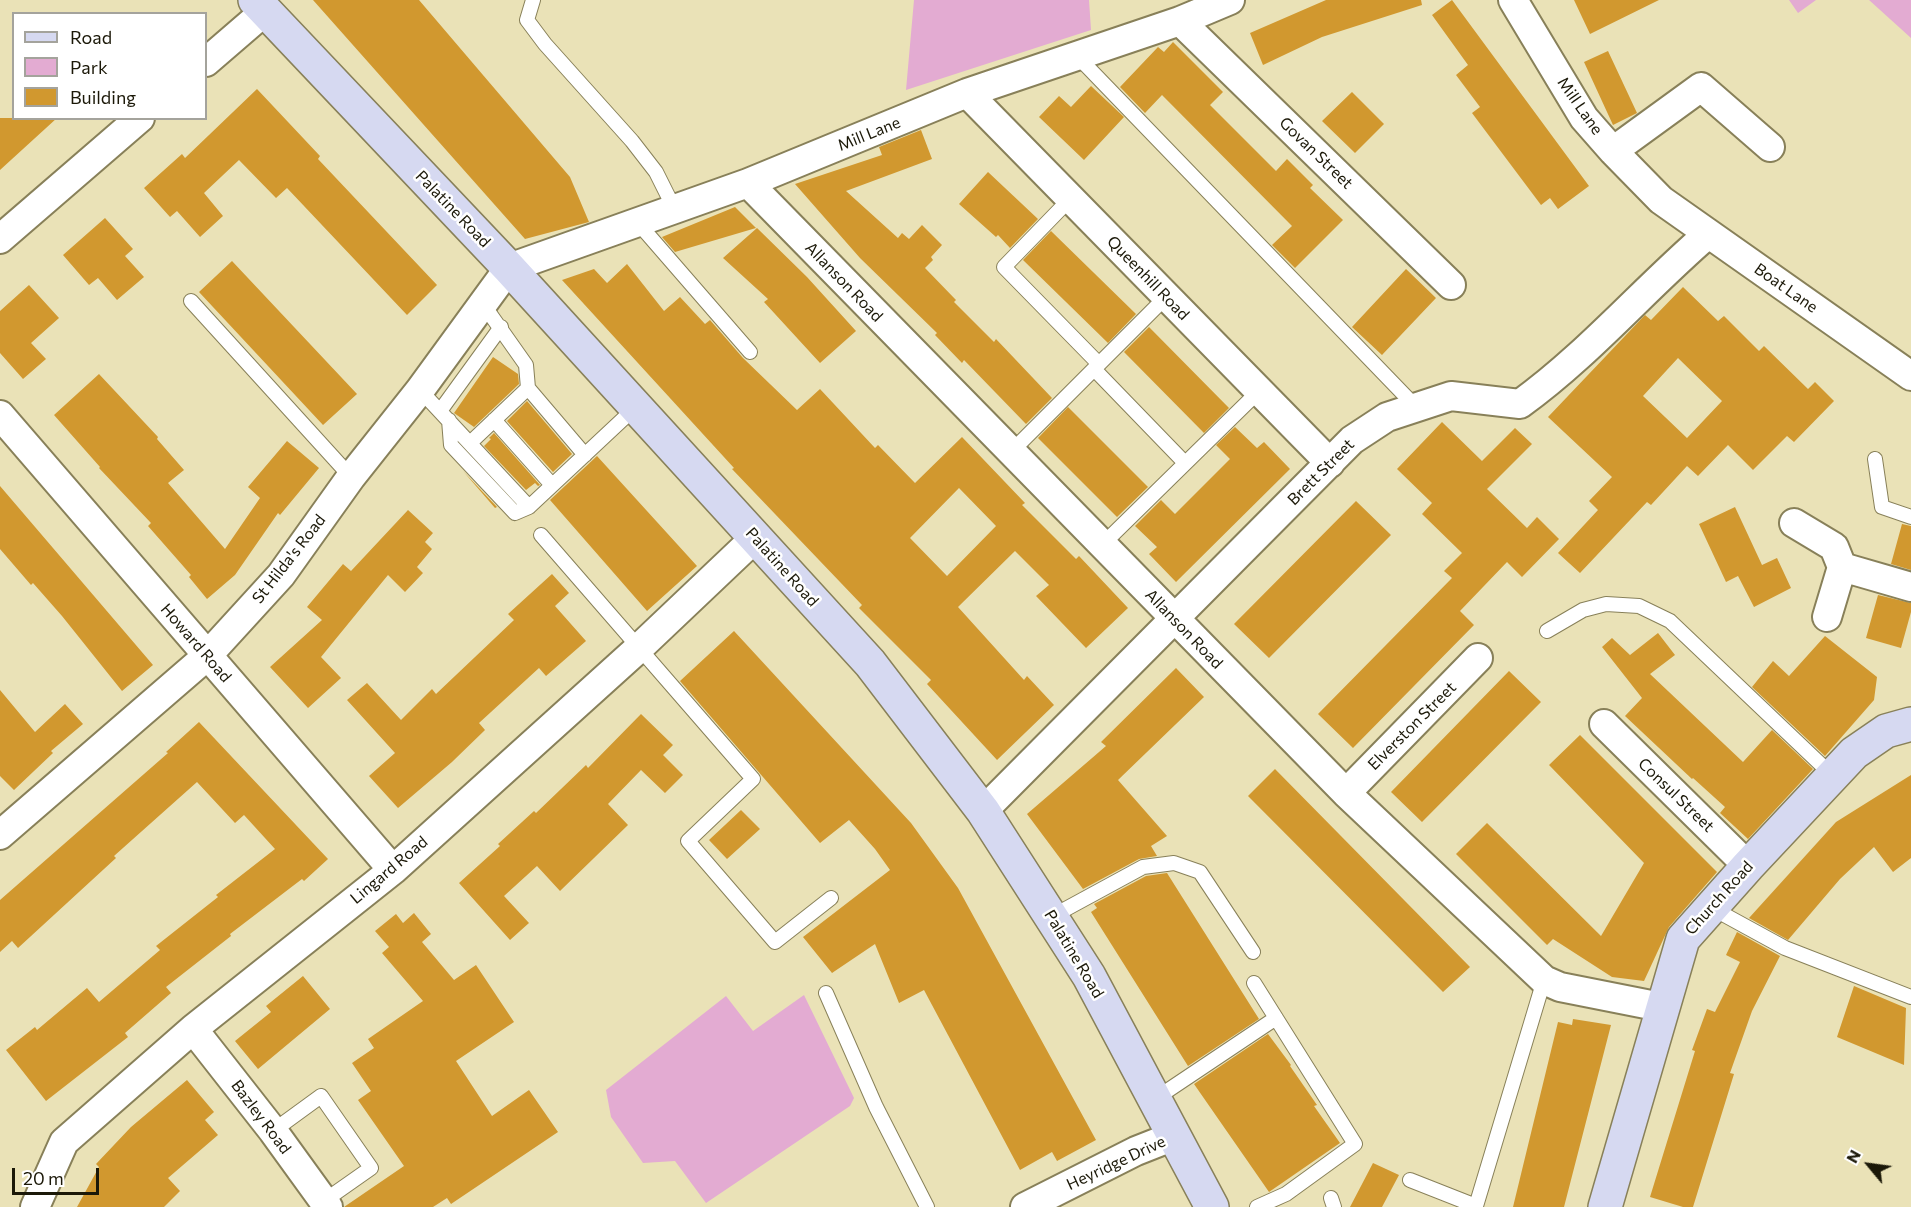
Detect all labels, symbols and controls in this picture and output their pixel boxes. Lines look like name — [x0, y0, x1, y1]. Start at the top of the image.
legend — [12, 12, 207, 120]
text: Road — [70, 26, 112, 48]
text: Park — [70, 56, 108, 78]
street label: Mill Lane — [1553, 74, 1607, 138]
text: Building — [70, 86, 136, 108]
street label: Mill Lane — [835, 113, 903, 155]
street label: Govan Street — [1275, 113, 1357, 193]
street label: Palatine Road — [412, 167, 494, 251]
street label: Queenhill Road — [1103, 232, 1193, 324]
street label: Allanson Road — [801, 238, 887, 326]
street label: Boat Lane — [1751, 259, 1821, 317]
street label: Brett Street — [1284, 435, 1358, 509]
street label: St Hilda's Road — [248, 511, 330, 607]
street label: Palatine Road — [742, 524, 822, 610]
street label: Allanson Road — [1141, 585, 1227, 673]
street label: Howard Road — [157, 600, 235, 686]
street label: Elverston Street — [1364, 678, 1460, 774]
street label: Consul Street — [1634, 754, 1718, 836]
street label: Lingard Road — [346, 832, 432, 908]
street label: Church Road — [1681, 857, 1757, 939]
street label: Palatine Road — [1040, 906, 1108, 1002]
street label: Bazley Road — [227, 1076, 295, 1158]
street label: Heyridge Drive — [1063, 1132, 1169, 1194]
north arrow — [1839, 1135, 1899, 1195]
text: N — [1842, 1146, 1864, 1166]
scale bar — [15, 1156, 102, 1194]
text: 20 m — [23, 1167, 64, 1189]

